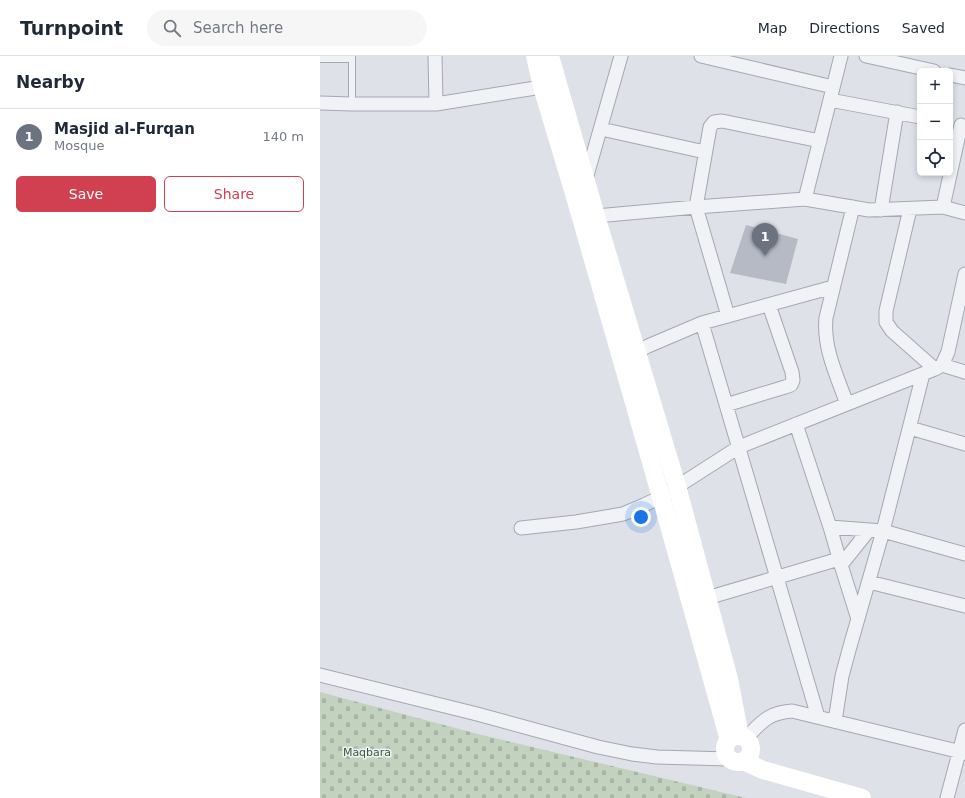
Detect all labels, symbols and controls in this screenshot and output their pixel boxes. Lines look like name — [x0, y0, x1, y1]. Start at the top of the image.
search box — [147, 10, 427, 46]
text: Turnpoint — [20, 17, 123, 39]
icon: search — [161, 17, 183, 39]
text: Search here — [193, 19, 283, 37]
text: Map — [758, 20, 787, 36]
text: Directions — [809, 20, 880, 36]
text: Saved — [902, 20, 945, 36]
map controls — [917, 68, 953, 176]
button: + — [917, 68, 953, 104]
text: Nearby — [16, 72, 85, 92]
button: − — [917, 104, 953, 140]
text: Masjid al-Furqan — [54, 120, 195, 138]
text: 1 — [24, 129, 34, 144]
text: 140 m — [262, 129, 304, 144]
text: Mosque — [54, 138, 104, 153]
button: locate — [917, 140, 953, 176]
button: Save — [16, 176, 156, 212]
button: Share — [164, 176, 304, 212]
pin: 1 — [752, 223, 778, 256]
your location — [631, 507, 651, 527]
park label: Maqbara — [343, 746, 391, 759]

